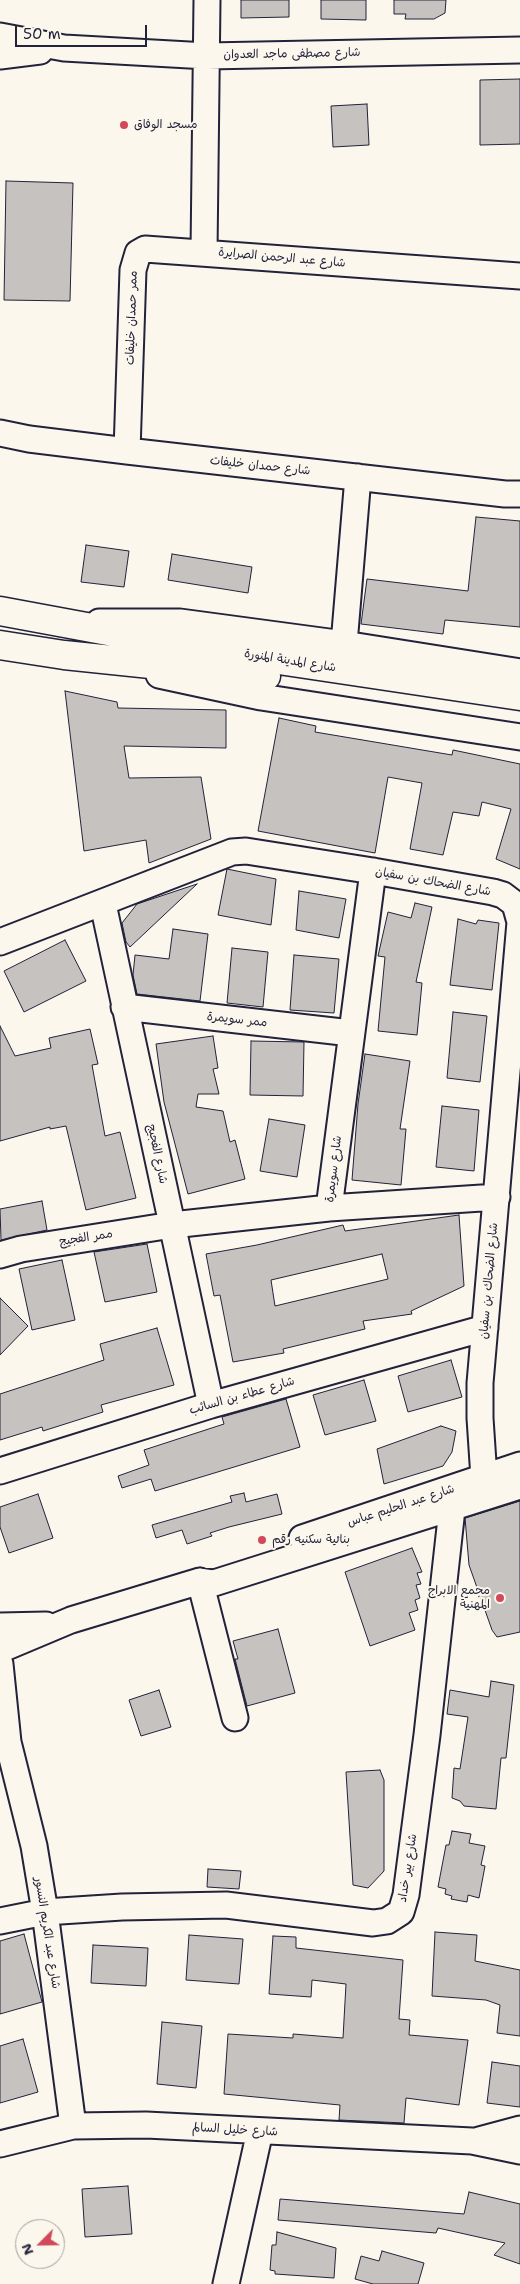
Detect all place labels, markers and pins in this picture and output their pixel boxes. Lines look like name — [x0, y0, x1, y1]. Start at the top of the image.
place label: مسجد الوفاق — [134, 118, 197, 132]
marker: مسجد الوفاق — [118, 119, 130, 131]
place label: بنائية سكنيه رقم — [272, 1533, 350, 1547]
marker: بنائية سكنيه رقم — [256, 1534, 268, 1546]
place label: مجمع الابراج المهنية — [428, 1584, 490, 1612]
marker: مجمع الابراج المهنية — [494, 1592, 506, 1604]

